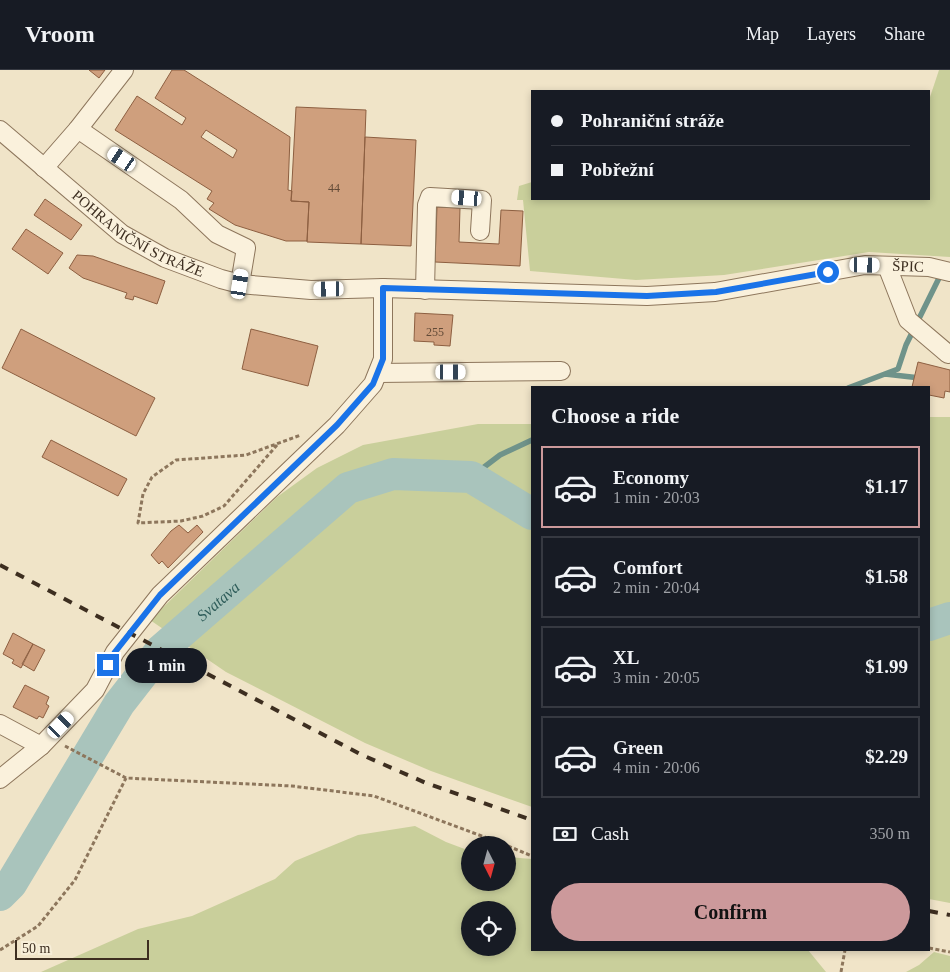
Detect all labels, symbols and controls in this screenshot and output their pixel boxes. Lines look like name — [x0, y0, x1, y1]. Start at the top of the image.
text: Vroom — [25, 21, 95, 47]
text: Map — [746, 24, 779, 44]
text: Layers — [807, 24, 856, 44]
text: Share — [884, 24, 925, 44]
text: Pohraniční stráže — [581, 110, 724, 131]
car — [105, 144, 138, 174]
text: Pobřežní — [581, 159, 654, 180]
house number: 44 — [328, 181, 340, 195]
street label: POHRANIČNÍ STRÁŽE — [69, 187, 206, 280]
car — [451, 189, 482, 207]
car — [849, 257, 880, 273]
street label: ŠPIC — [892, 258, 924, 275]
route start — [817, 261, 839, 283]
car — [230, 268, 249, 300]
car — [313, 281, 344, 297]
house number: 255 — [426, 325, 444, 339]
car — [436, 365, 466, 380]
text: Choose a ride — [551, 403, 679, 428]
icon: car — [553, 465, 598, 510]
text: Economy — [613, 467, 689, 488]
text: $1.17 — [865, 476, 908, 497]
text: 1 min · 20:03 — [613, 489, 700, 506]
icon: car — [553, 555, 598, 600]
text: Comfort — [613, 557, 683, 578]
text: $1.58 — [865, 566, 908, 587]
water label: Svatava — [193, 578, 242, 624]
text: 2 min · 20:04 — [613, 579, 700, 596]
icon: car — [553, 645, 598, 690]
text: XL — [613, 647, 639, 668]
callout: 1 min — [126, 648, 208, 682]
route end — [97, 654, 119, 676]
text: $1.99 — [865, 656, 908, 677]
text: 1 min — [147, 657, 185, 674]
text: 3 min · 20:05 — [613, 669, 700, 686]
car — [45, 709, 76, 741]
icon: car — [553, 735, 598, 780]
text: Green — [613, 737, 663, 758]
text: $2.29 — [865, 746, 908, 767]
text: 4 min · 20:06 — [613, 759, 700, 776]
icon: cash — [551, 820, 579, 848]
text: Cash — [591, 823, 629, 844]
text: 350 m — [870, 825, 910, 842]
north arrow — [461, 836, 516, 891]
map controls — [461, 836, 516, 956]
button: Confirm — [551, 883, 910, 941]
button: locate — [461, 901, 516, 956]
scale bar — [15, 937, 149, 960]
text: 50 m — [22, 941, 50, 956]

